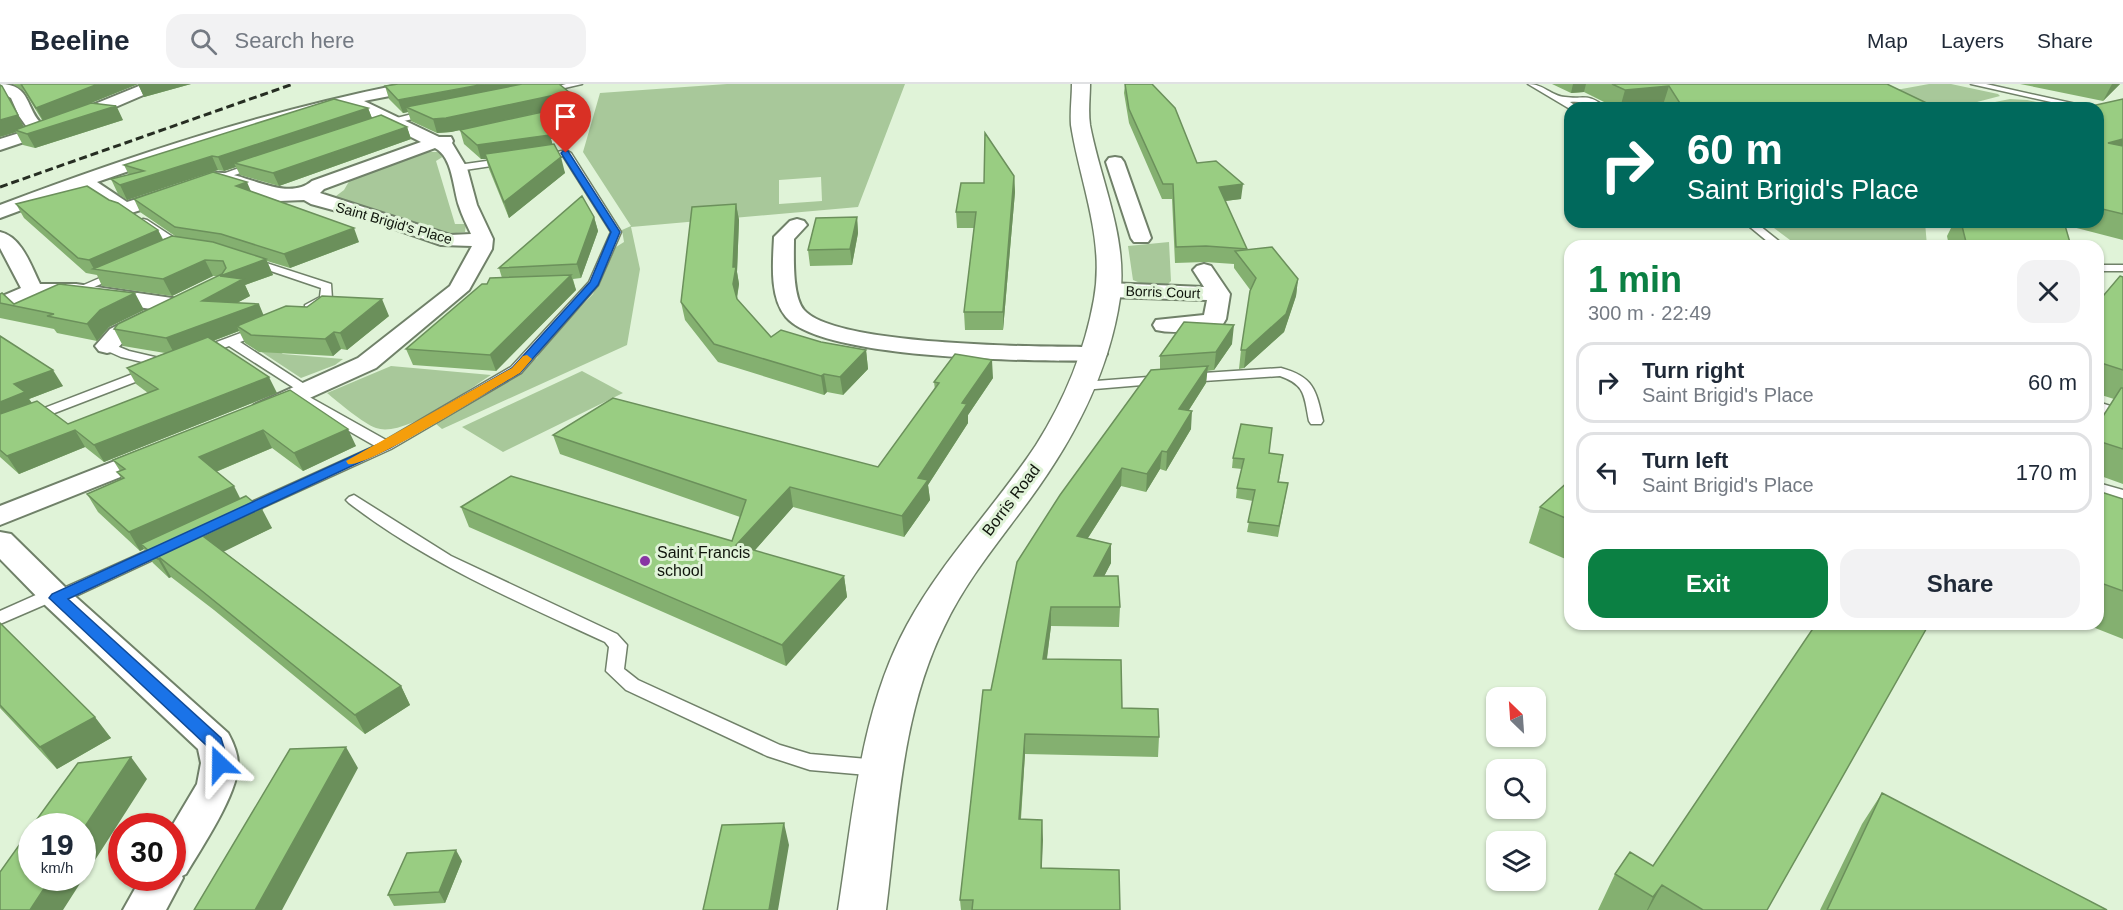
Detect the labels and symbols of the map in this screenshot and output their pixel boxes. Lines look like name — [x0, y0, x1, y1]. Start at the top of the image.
pin — [540, 91, 591, 153]
street label: Saint Brigid's Place — [334, 199, 454, 247]
street label: Borris Court — [1125, 283, 1201, 301]
street label: Borris Road — [979, 461, 1043, 539]
place label: Saint Francis school — [657, 544, 750, 579]
marker: Saint Francis school — [638, 554, 652, 568]
north arrow — [1486, 687, 1546, 747]
position arrow — [188, 732, 252, 796]
speed limit sign: 30 — [108, 813, 186, 891]

